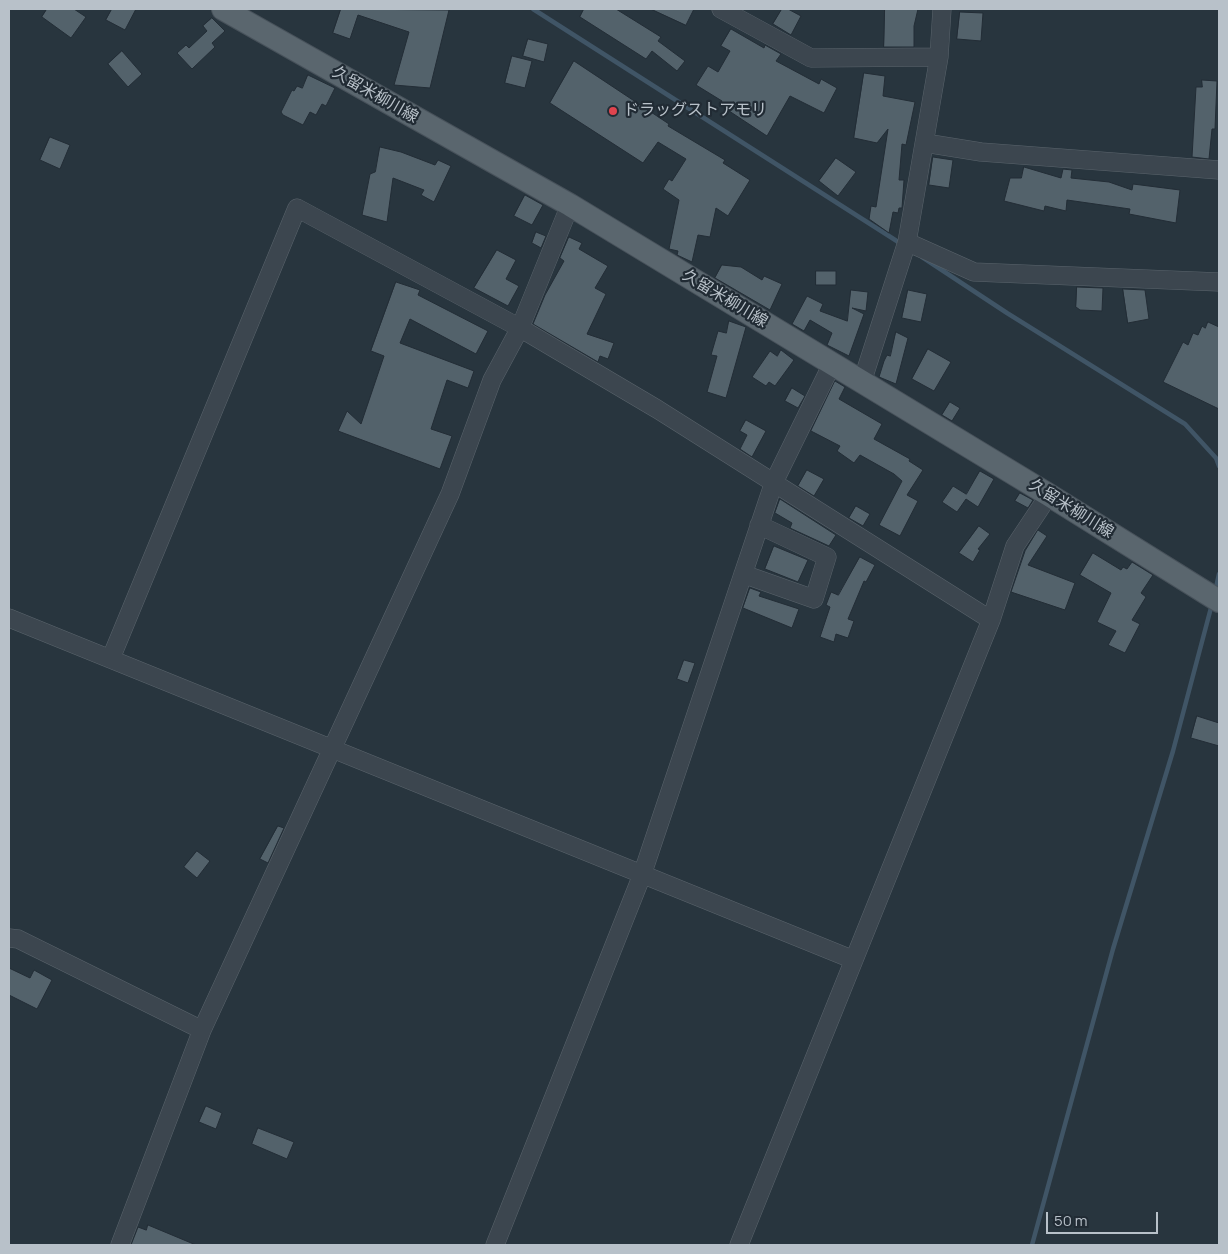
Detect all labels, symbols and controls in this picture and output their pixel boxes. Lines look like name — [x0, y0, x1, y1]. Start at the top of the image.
street label: 久留米柳川線 — [329, 63, 421, 127]
place label: ドラッグストアモリ — [623, 101, 767, 121]
marker: ドラッグストアモリ — [607, 105, 619, 117]
street label: 久留米柳川線 — [679, 266, 771, 332]
street label: 久留米柳川線 — [1025, 475, 1117, 543]
scale bar — [1048, 1202, 1160, 1234]
text: 50 m — [1054, 1210, 1088, 1231]

